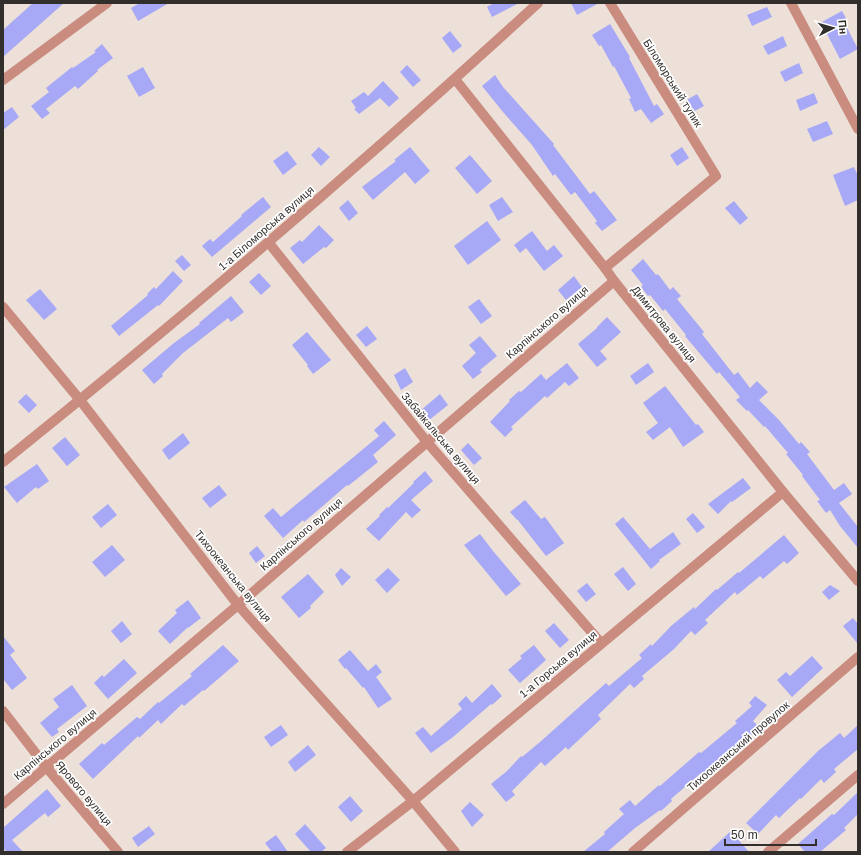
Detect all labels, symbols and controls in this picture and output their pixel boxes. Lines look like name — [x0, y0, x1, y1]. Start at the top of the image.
north arrow — [813, 8, 853, 48]
text: Пн — [836, 19, 850, 35]
street label: Біломорський тупик — [641, 37, 705, 129]
street label: 1-а Біломорська вулиця — [216, 183, 316, 273]
street label: Карпінського вулиця — [504, 283, 590, 361]
street label: Димитрова вулиця — [629, 283, 699, 365]
street label: Забайкальська вулиця — [399, 390, 483, 486]
street label: Карпінського вулиця — [258, 495, 344, 573]
street label: Тихоокеанська вулиця — [192, 528, 274, 624]
street label: 1-а Горська вулиця — [517, 628, 599, 700]
street label: Тихоокеанський провулок — [685, 698, 792, 794]
street label: Карпінського вулиця — [11, 706, 99, 782]
street label: Ярового вулиця — [53, 758, 115, 828]
scale bar — [725, 821, 816, 847]
text: 50 m — [731, 828, 758, 842]

